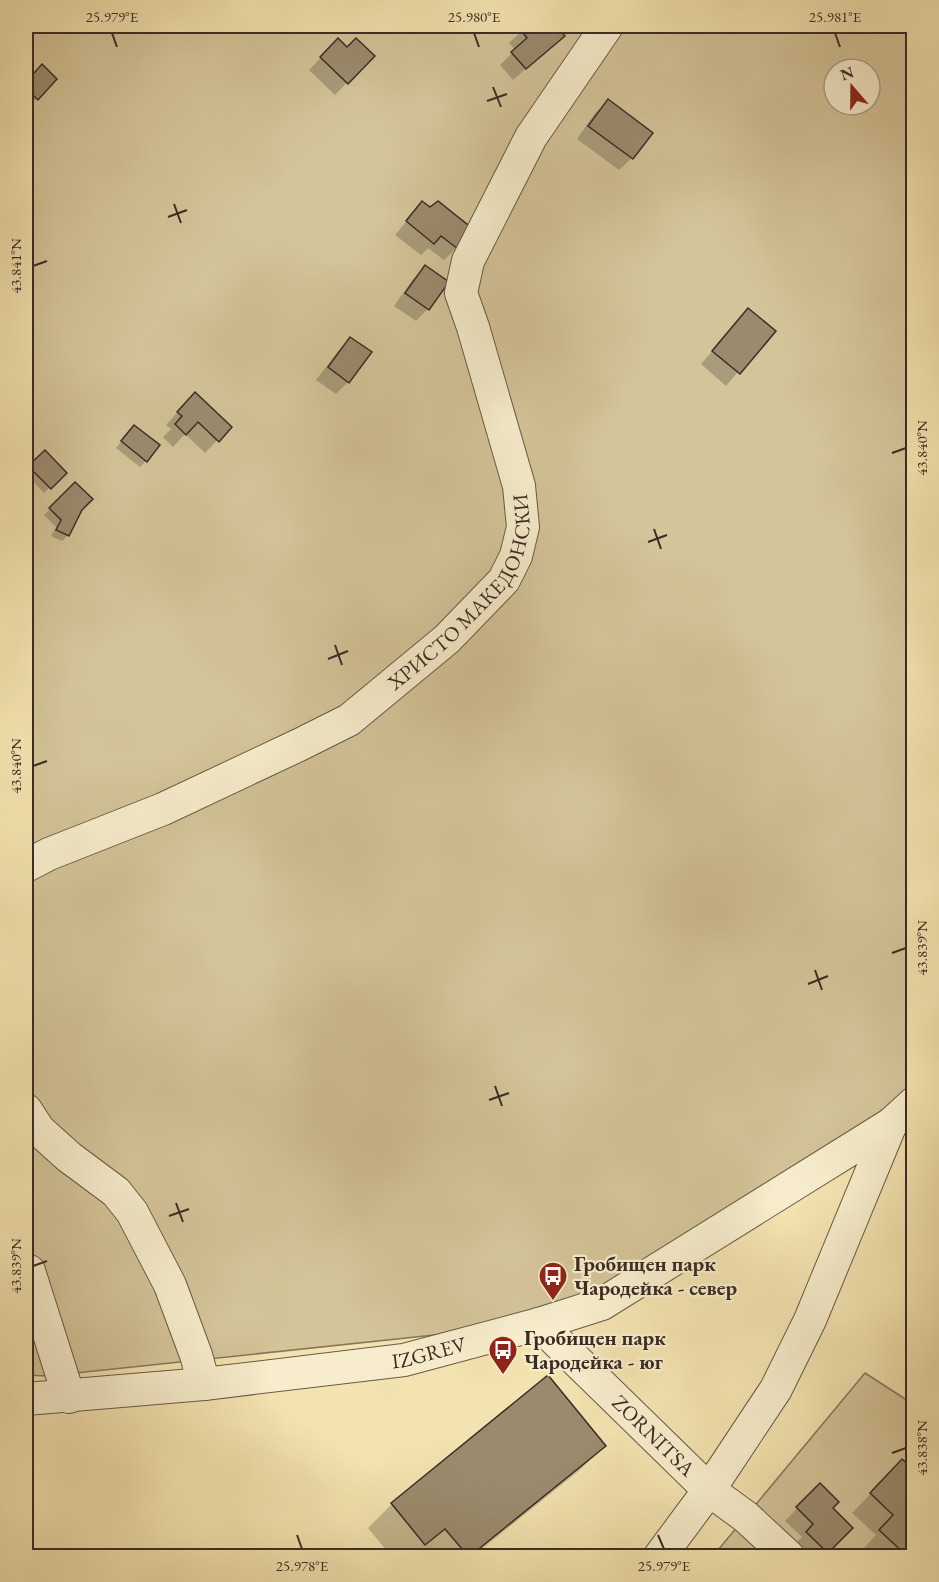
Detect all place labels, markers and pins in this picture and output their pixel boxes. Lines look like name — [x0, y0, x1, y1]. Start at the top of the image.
place label: Гробищен парк Чародейка - север — [574, 1250, 737, 1301]
bus stop icon: Гробищен парк Чародейка - север — [537, 1260, 569, 1302]
place label: Гробищен парк Чародейка - юг — [524, 1324, 666, 1375]
bus stop icon: Гробищен парк Чародейка - юг — [487, 1334, 519, 1376]

